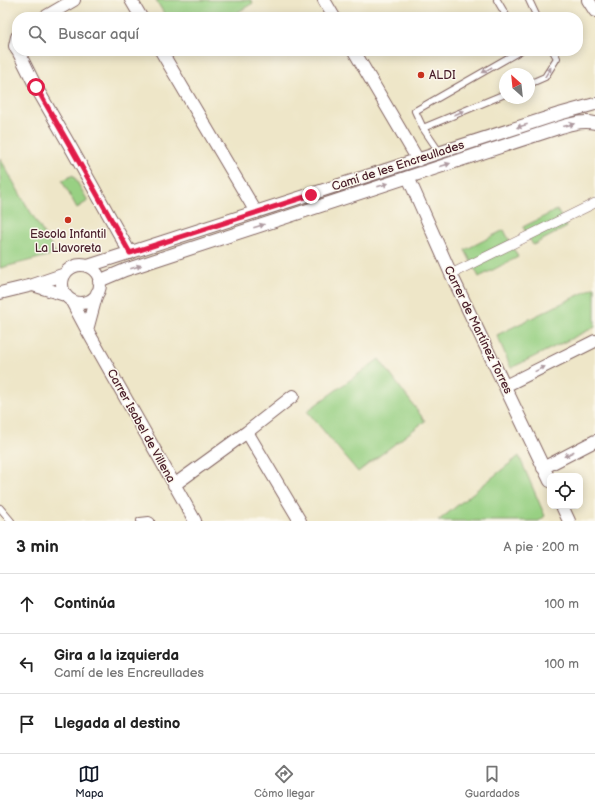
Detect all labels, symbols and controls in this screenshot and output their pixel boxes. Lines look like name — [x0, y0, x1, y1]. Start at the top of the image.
search box — [12, 12, 583, 56]
icon: search — [26, 23, 48, 45]
text: Buscar aquí — [58, 25, 139, 44]
one-way arrow — [544, 66, 552, 77]
one-way arrow — [481, 67, 492, 74]
place label: ALDI — [429, 68, 456, 83]
north arrow — [499, 68, 535, 104]
marker: ALDI — [416, 70, 426, 80]
route start — [27, 78, 45, 96]
one-way arrow — [453, 110, 464, 116]
one-way arrow — [563, 121, 575, 127]
one-way arrow — [516, 123, 528, 129]
street label: Camí de les Encreullades — [330, 137, 466, 195]
one-way arrow — [440, 162, 452, 168]
one-way arrow — [377, 182, 389, 188]
route end — [302, 186, 320, 204]
marker: Escola Infantil La Llavoreta — [63, 215, 73, 225]
one-way arrow — [254, 223, 266, 229]
place label: Escola Infantil La Llavoreta — [30, 227, 106, 256]
one-way arrow — [130, 263, 142, 269]
street label: Carrer de Martínez Torres — [440, 264, 516, 397]
one-way arrow — [534, 365, 546, 372]
street label: Carrer Isabel de Villena — [103, 367, 179, 486]
one-way arrow — [563, 451, 575, 457]
map controls — [547, 473, 583, 509]
button: locate — [547, 473, 583, 509]
text: 3 min — [16, 537, 59, 557]
text: A pie · 200 m — [504, 539, 579, 555]
icon: ahead — [16, 593, 38, 615]
text: Continúa — [54, 594, 115, 613]
text: 100 m — [544, 596, 579, 612]
text: Gira a la izquierda — [54, 646, 179, 665]
icon: left — [16, 653, 38, 675]
text: 100 m — [544, 656, 579, 672]
text: Camí de les Encreullades — [54, 665, 204, 681]
icon: arrive — [16, 713, 38, 735]
text: Llegada al destino — [54, 714, 180, 733]
tab: Mapa — [75, 763, 104, 800]
tab: Cómo llegar — [254, 763, 314, 800]
tab: Guardados — [465, 763, 520, 800]

